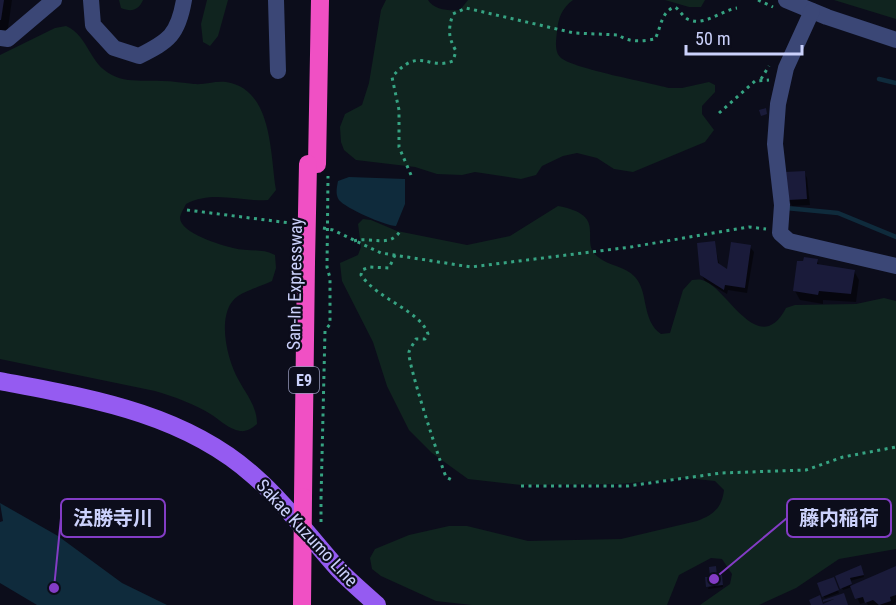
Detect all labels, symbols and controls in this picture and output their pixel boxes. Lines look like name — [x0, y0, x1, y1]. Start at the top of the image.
scale bar — [686, 18, 802, 56]
text: 50 m — [695, 28, 730, 49]
street label: San-In Expressway — [283, 217, 306, 350]
road number: E9 — [289, 367, 319, 393]
street label: Sakae Kuzumo Line — [252, 475, 362, 591]
callout: 法勝寺川 — [61, 499, 165, 537]
callout: 藤内稲荷 — [787, 499, 891, 537]
text: 法勝寺川 — [73, 506, 153, 530]
text: 藤内稲荷 — [799, 506, 879, 530]

